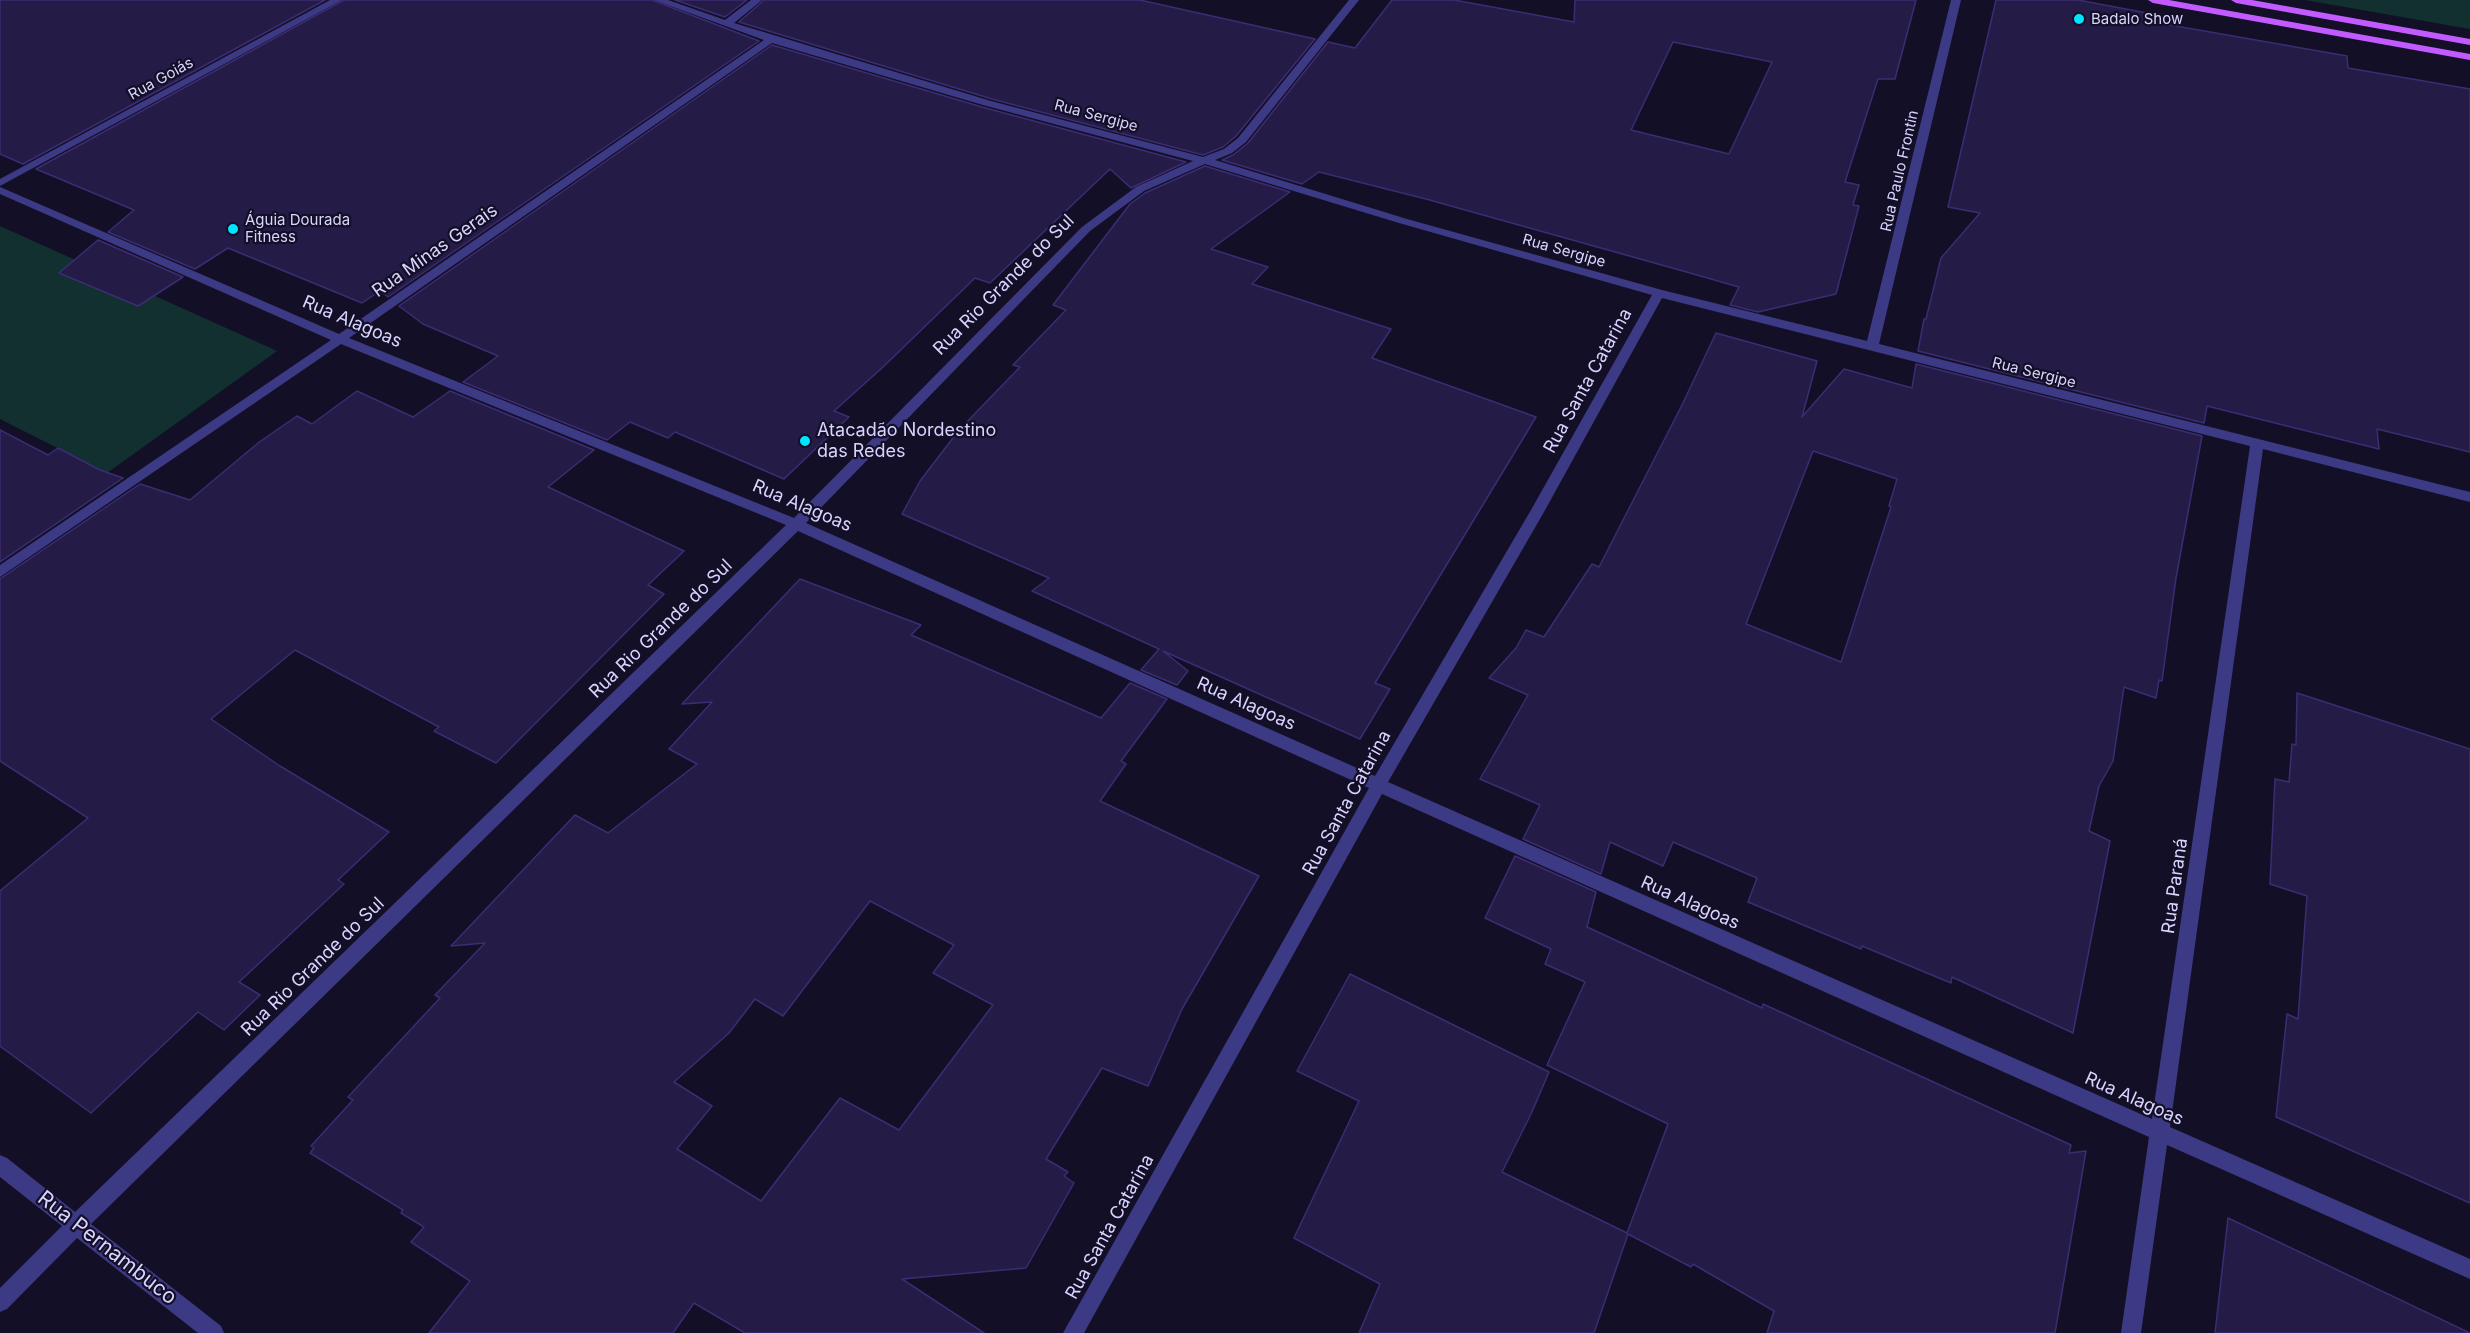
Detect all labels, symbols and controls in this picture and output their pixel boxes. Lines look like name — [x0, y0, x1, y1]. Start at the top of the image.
place label: Badalo Show — [2091, 10, 2183, 28]
marker: Badalo Show — [2072, 12, 2086, 26]
street label: Rua Goiás — [125, 54, 197, 104]
street label: Rua Sergipe — [1052, 96, 1140, 136]
street label: Rua Paulo Frontin — [1877, 109, 1923, 233]
street label: Rua Minas Gerais — [368, 200, 502, 302]
street label: Rua Rio Grande do Sul — [929, 210, 1079, 360]
place label: Águia Dourada Fitness — [245, 211, 350, 246]
marker: Águia Dourada Fitness — [226, 222, 240, 236]
street label: Rua Sergipe — [1520, 231, 1608, 271]
street label: Rua Alagoas — [299, 291, 405, 353]
street label: Rua Santa Catarina — [1539, 305, 1637, 457]
street label: Rua Sergipe — [1990, 354, 2078, 392]
place label: Atacadão Nordestino das Redes — [817, 420, 996, 462]
marker: Atacadão Nordestino das Redes — [798, 434, 812, 448]
street label: Rua Alagoas — [749, 475, 855, 537]
street label: Rua Rio Grande do Sul — [585, 555, 737, 703]
street label: Rua Alagoas — [1193, 673, 1299, 735]
street label: Rua Santa Catarina — [1298, 727, 1396, 879]
street label: Rua Paraná — [2158, 837, 2192, 935]
street label: Rua Alagoas — [1637, 872, 1743, 934]
street label: Rua Rio Grande do Sul — [237, 893, 389, 1041]
street label: Rua Alagoas — [2081, 1068, 2187, 1130]
street label: Rua Santa Catarina — [1061, 1151, 1159, 1303]
street label: Rua Pernambuco — [32, 1186, 182, 1310]

